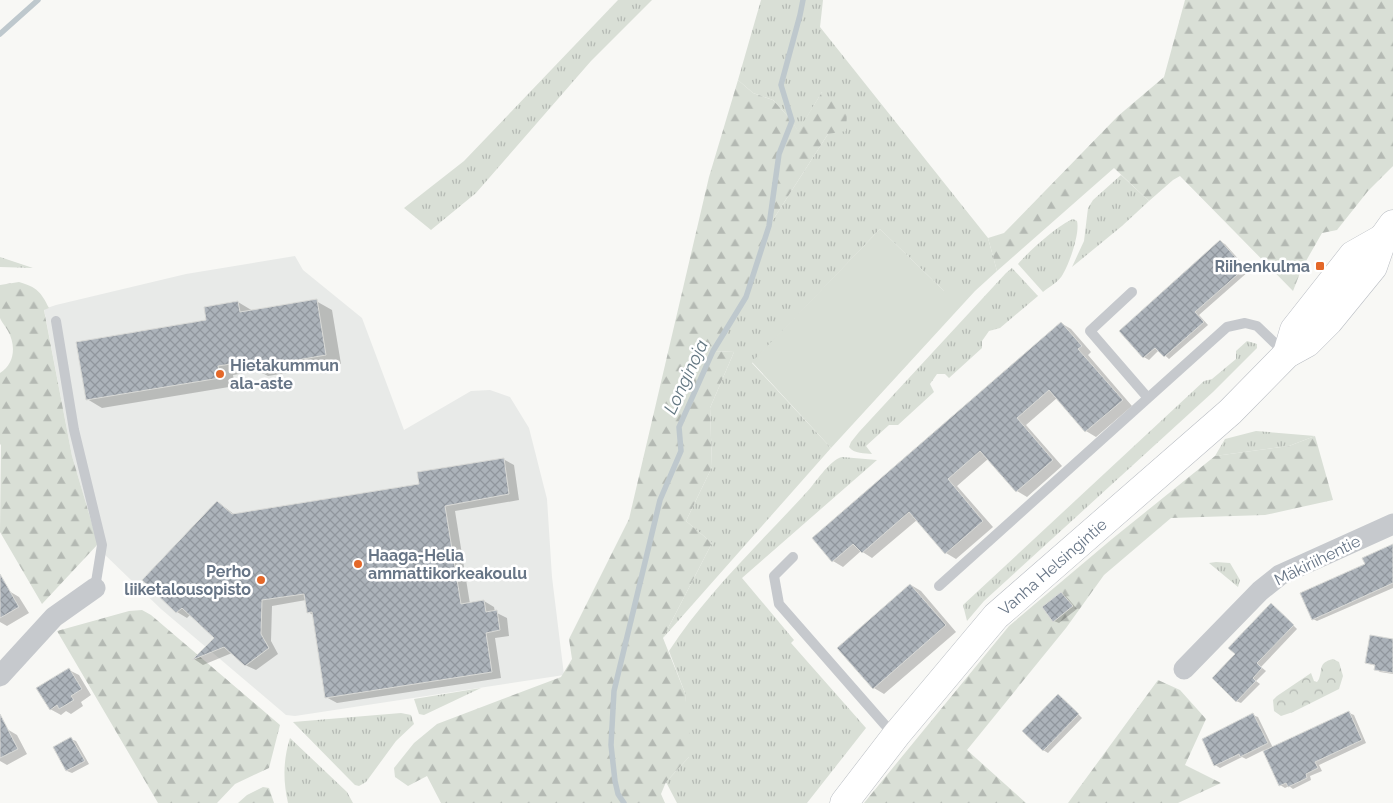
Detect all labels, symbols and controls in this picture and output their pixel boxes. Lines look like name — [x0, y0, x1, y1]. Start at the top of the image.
place label: Riihenkulma — [1214, 257, 1310, 276]
marker: Riihenkulma — [1314, 260, 1326, 272]
water label: Longinoja — [659, 336, 712, 417]
place label: Hietakummun ala-aste — [230, 356, 339, 393]
marker: Hietakummun ala-aste — [214, 368, 226, 380]
street label: Vanha Helsingintie — [995, 515, 1111, 619]
street label: Mäkiriihentie — [1271, 531, 1363, 589]
place label: Haaga-Helia ammattikorkeakoulu — [368, 546, 527, 583]
marker: Haaga-Helia ammattikorkeakoulu — [352, 558, 364, 570]
place label: Perho liiketalousopisto — [124, 562, 251, 599]
marker: Perho liiketalousopisto — [255, 574, 267, 586]

